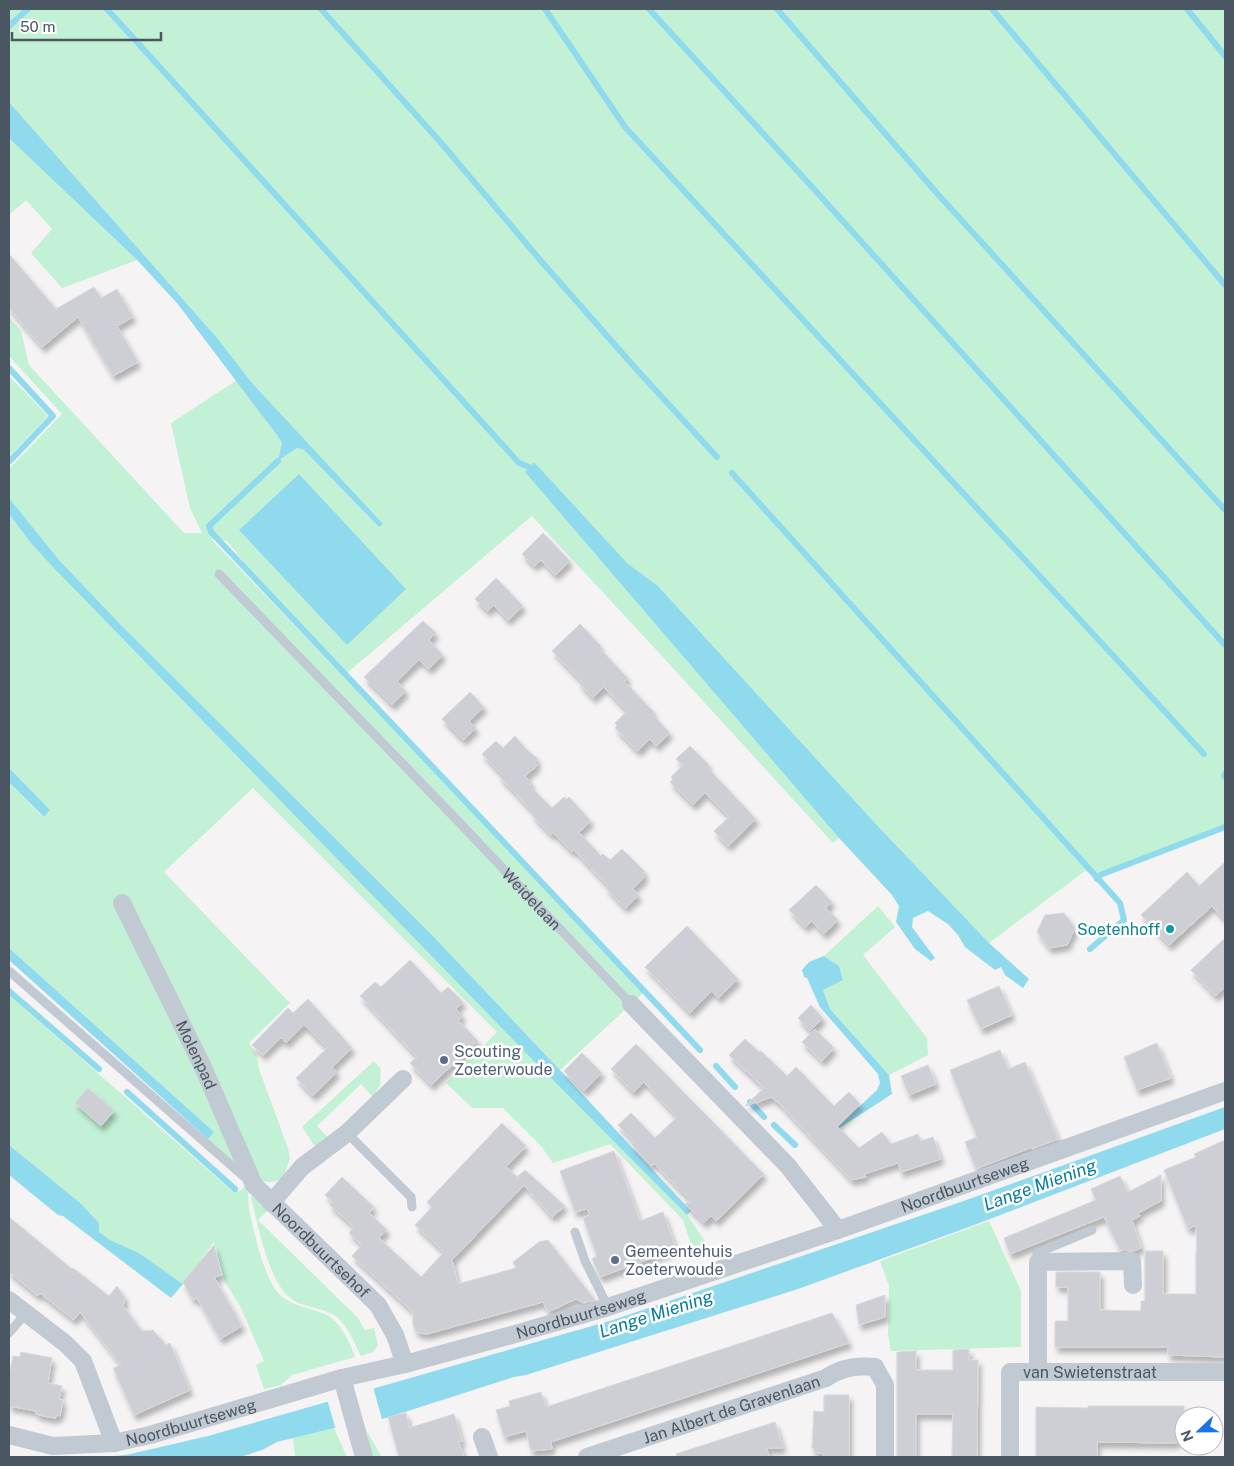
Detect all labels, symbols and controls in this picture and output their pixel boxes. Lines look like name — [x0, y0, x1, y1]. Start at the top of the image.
scale bar — [12, 10, 161, 42]
text: 50 m — [20, 18, 55, 35]
street label: Weidelaan — [498, 865, 565, 934]
place label: Soetenhoff — [1077, 920, 1160, 939]
marker: Soetenhoff — [1164, 923, 1176, 935]
street label: Molenpad — [172, 1017, 220, 1092]
place label: Scouting Zoeterwoude — [454, 1042, 552, 1079]
marker: Scouting Zoeterwoude — [438, 1054, 450, 1066]
street label: Noordbuurtseweg — [898, 1153, 1031, 1217]
water label: Lange Miening — [980, 1154, 1099, 1215]
street label: Noordbuurtsehof — [268, 1199, 373, 1302]
place label: Gemeentehuis Zoeterwoude — [625, 1242, 732, 1279]
marker: Gemeentehuis Zoeterwoude — [609, 1254, 621, 1266]
water label: Lange Miening — [596, 1285, 716, 1342]
street label: Noordbuurtseweg — [514, 1286, 649, 1343]
street label: van Swietenstraat — [1023, 1363, 1157, 1382]
street label: Jan Albert de Gravenlaan — [640, 1372, 823, 1448]
street label: Noordbuurtseweg — [124, 1395, 258, 1450]
north arrow — [1174, 1406, 1224, 1456]
text: N — [1177, 1428, 1196, 1444]

